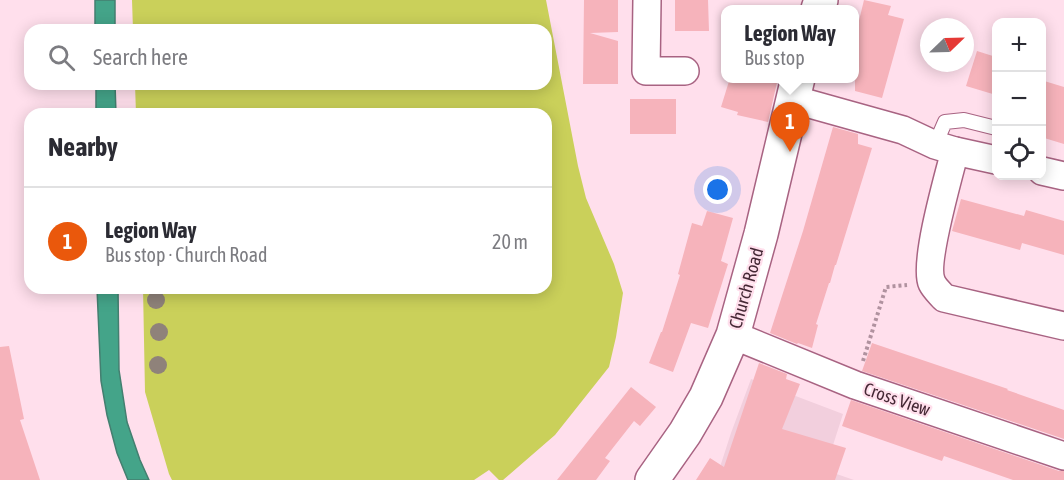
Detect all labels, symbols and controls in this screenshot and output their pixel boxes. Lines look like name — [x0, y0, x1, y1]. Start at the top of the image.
popup — [721, 5, 859, 83]
north arrow — [920, 18, 974, 72]
map controls — [992, 18, 1046, 180]
button: + — [992, 18, 1046, 72]
text: Legion Way — [744, 20, 836, 46]
search box — [24, 24, 552, 90]
icon: search — [45, 41, 78, 74]
text: Search here — [93, 44, 188, 70]
text: Bus stop — [744, 46, 805, 69]
button: − — [992, 72, 1046, 126]
pin: 1 — [770, 102, 810, 152]
button: locate — [992, 126, 1046, 180]
text: Nearby — [48, 132, 118, 162]
your location — [703, 175, 732, 204]
text: Legion Way — [105, 217, 197, 243]
text: 1 — [63, 230, 72, 253]
text: 20 m — [492, 230, 528, 253]
text: Bus stop · Church Road — [105, 243, 267, 266]
street label: Church Road — [724, 245, 768, 331]
street label: Cross View — [861, 378, 933, 420]

